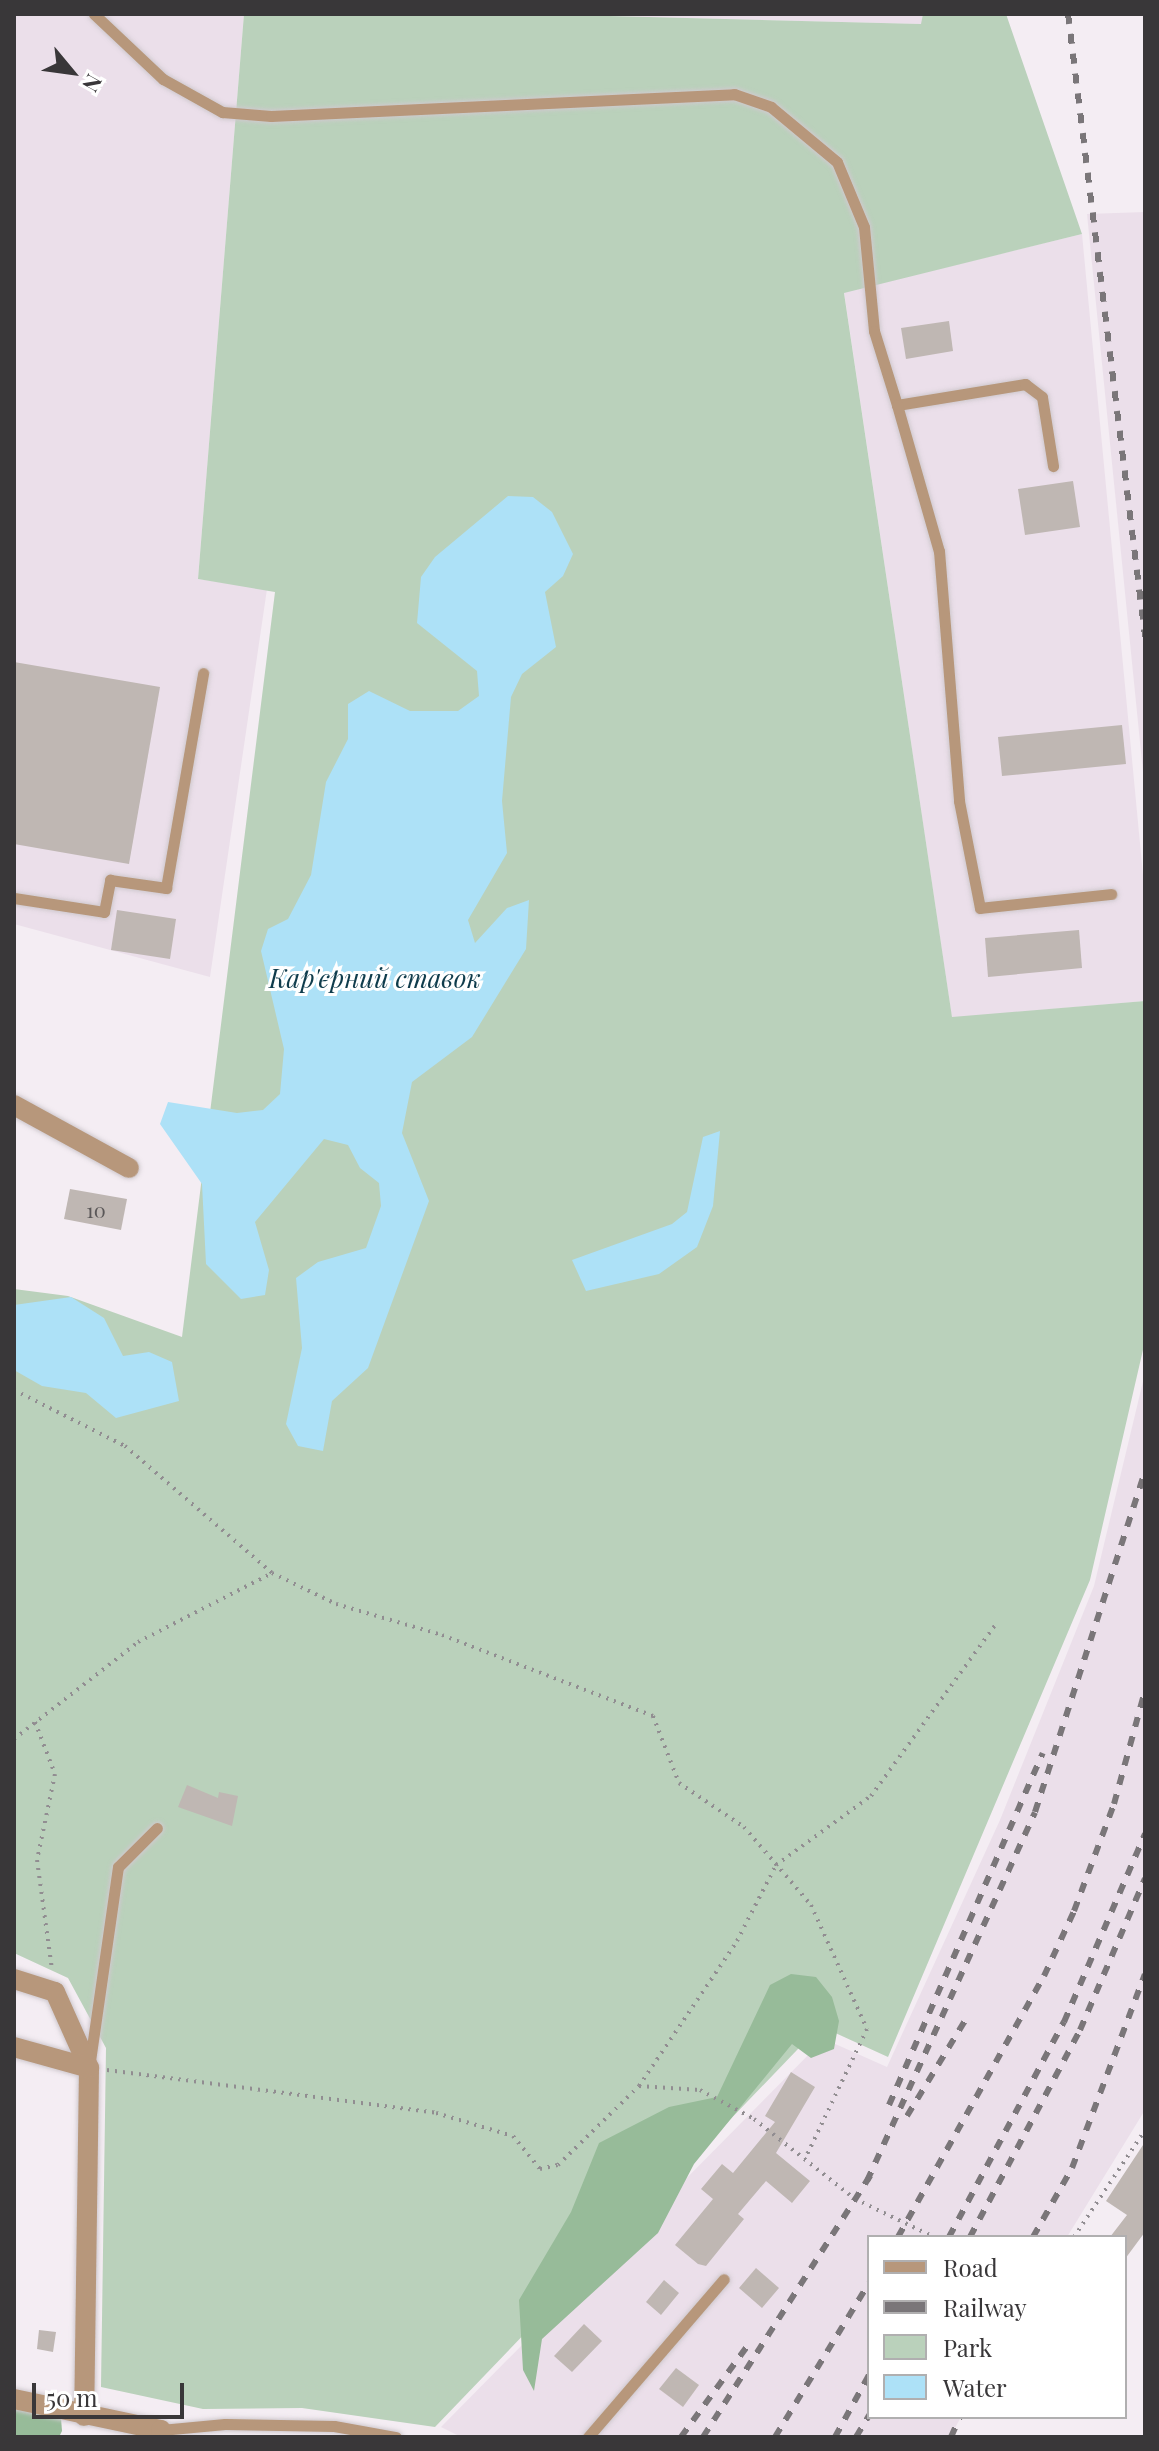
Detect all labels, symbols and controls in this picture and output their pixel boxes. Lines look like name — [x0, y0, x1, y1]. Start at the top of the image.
north arrow — [32, 32, 112, 112]
text: N — [76, 69, 110, 98]
water label: Кар'єрний ставок — [269, 962, 481, 994]
house number: 10 — [86, 1197, 106, 1221]
legend — [867, 2235, 1127, 2419]
text: Road — [943, 2251, 998, 2283]
text: Railway — [943, 2291, 1027, 2323]
text: Park — [943, 2331, 992, 2363]
scale bar — [36, 2367, 188, 2417]
text: Water — [943, 2371, 1007, 2403]
text: 50 m — [46, 2381, 98, 2413]

